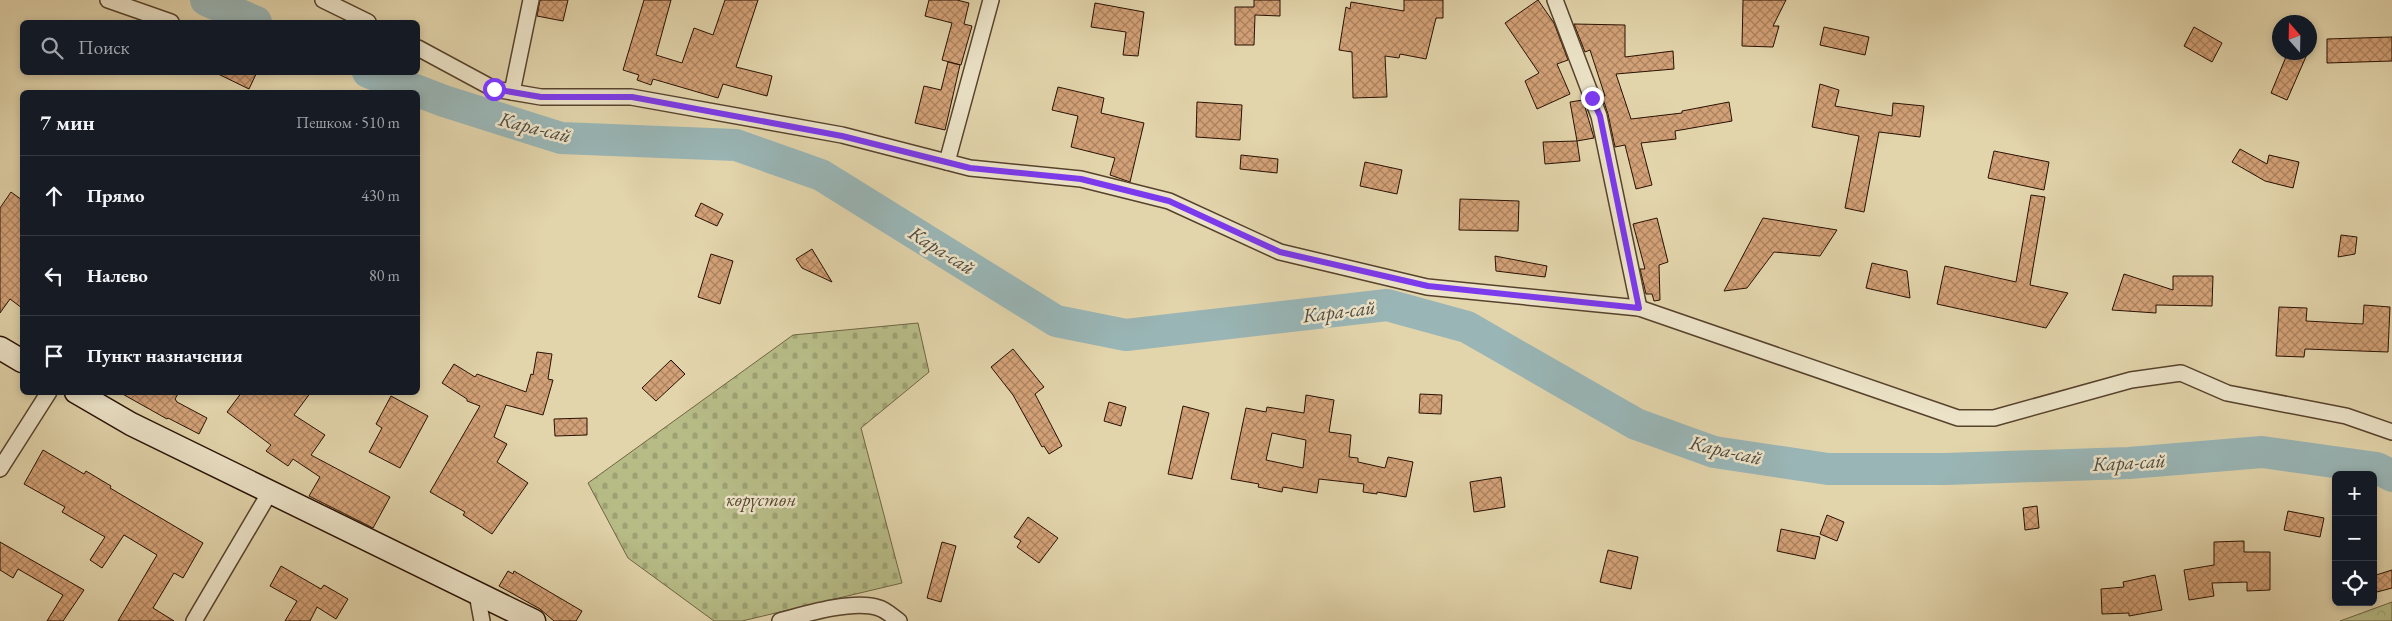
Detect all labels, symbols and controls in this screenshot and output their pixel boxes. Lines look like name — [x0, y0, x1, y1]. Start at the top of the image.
north arrow — [2272, 15, 2317, 60]
search box — [20, 20, 420, 75]
icon: search — [38, 34, 66, 62]
text: Поиск — [78, 35, 130, 60]
route start — [483, 78, 506, 101]
route end — [1581, 87, 1604, 110]
water label: Кара-сай — [495, 105, 574, 148]
text: 7 мин — [40, 109, 95, 136]
text: Пешком · 510 m — [296, 112, 400, 133]
icon: ahead — [40, 182, 68, 210]
text: Прямо — [87, 183, 145, 208]
text: 430 m — [361, 185, 400, 206]
water label: Кара-сай — [903, 219, 980, 280]
icon: left — [40, 262, 68, 290]
text: Налево — [87, 263, 148, 288]
text: 80 m — [369, 265, 400, 286]
water label: Кара-сай — [1300, 294, 1377, 328]
icon: arrive — [40, 342, 68, 370]
text: Пункт назначения — [87, 343, 243, 368]
water label: Кара-сай — [1686, 429, 1765, 471]
water label: Кара-сай — [2091, 447, 2166, 477]
map controls — [2332, 471, 2377, 606]
button: + — [2332, 471, 2377, 516]
park label: көрүстөн — [726, 487, 796, 512]
button: − — [2332, 516, 2377, 561]
button: locate — [2332, 561, 2377, 606]

